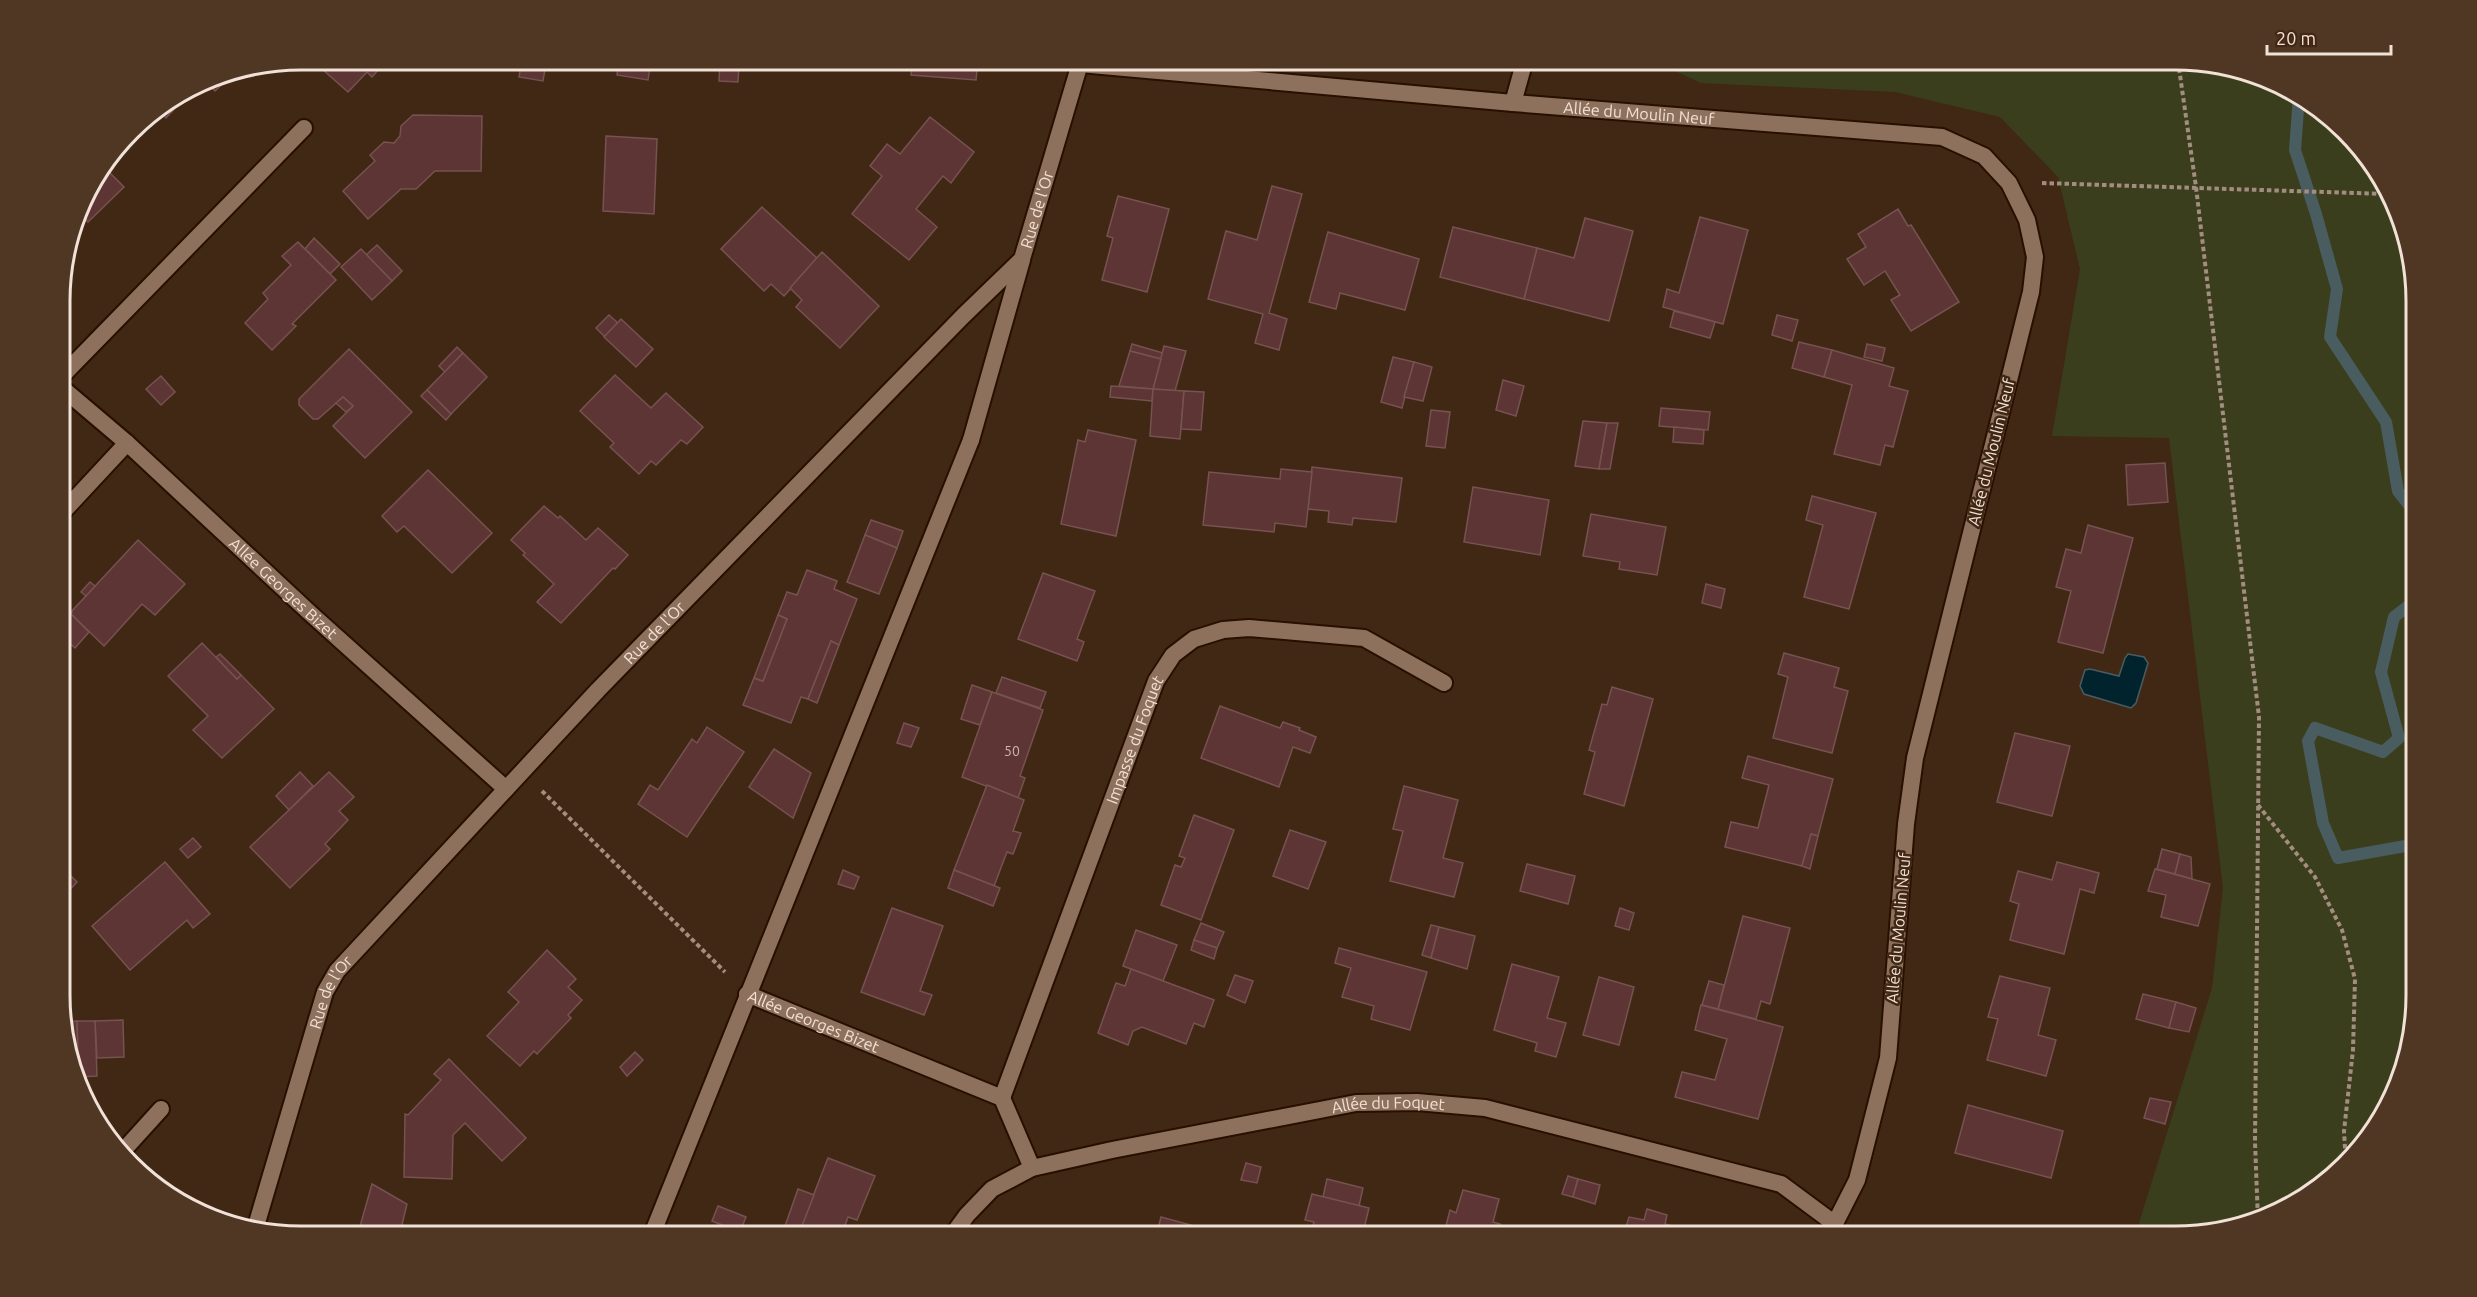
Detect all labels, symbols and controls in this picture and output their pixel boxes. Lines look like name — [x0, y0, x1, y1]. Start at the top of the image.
scale bar — [2267, 18, 2392, 56]
text: 20 m — [2276, 28, 2316, 48]
street label: Allée du Moulin Neuf — [1563, 98, 1716, 128]
street label: Rue de l'Or — [1017, 169, 1057, 250]
street label: Allée du Moulin Neuf — [1964, 376, 2018, 527]
street label: Allée Georges Bizet — [226, 534, 342, 643]
street label: Rue de l'Or — [620, 598, 688, 667]
street label: Impasse du Foquet — [1102, 671, 1167, 806]
house number: 50 — [1004, 743, 1020, 759]
street label: Allée du Moulin Neuf — [1882, 851, 1914, 1004]
street label: Rue de l'Or — [306, 952, 356, 1031]
street label: Allée Georges Bizet — [745, 986, 883, 1056]
street label: Allée du Foquet — [1330, 1093, 1446, 1117]

